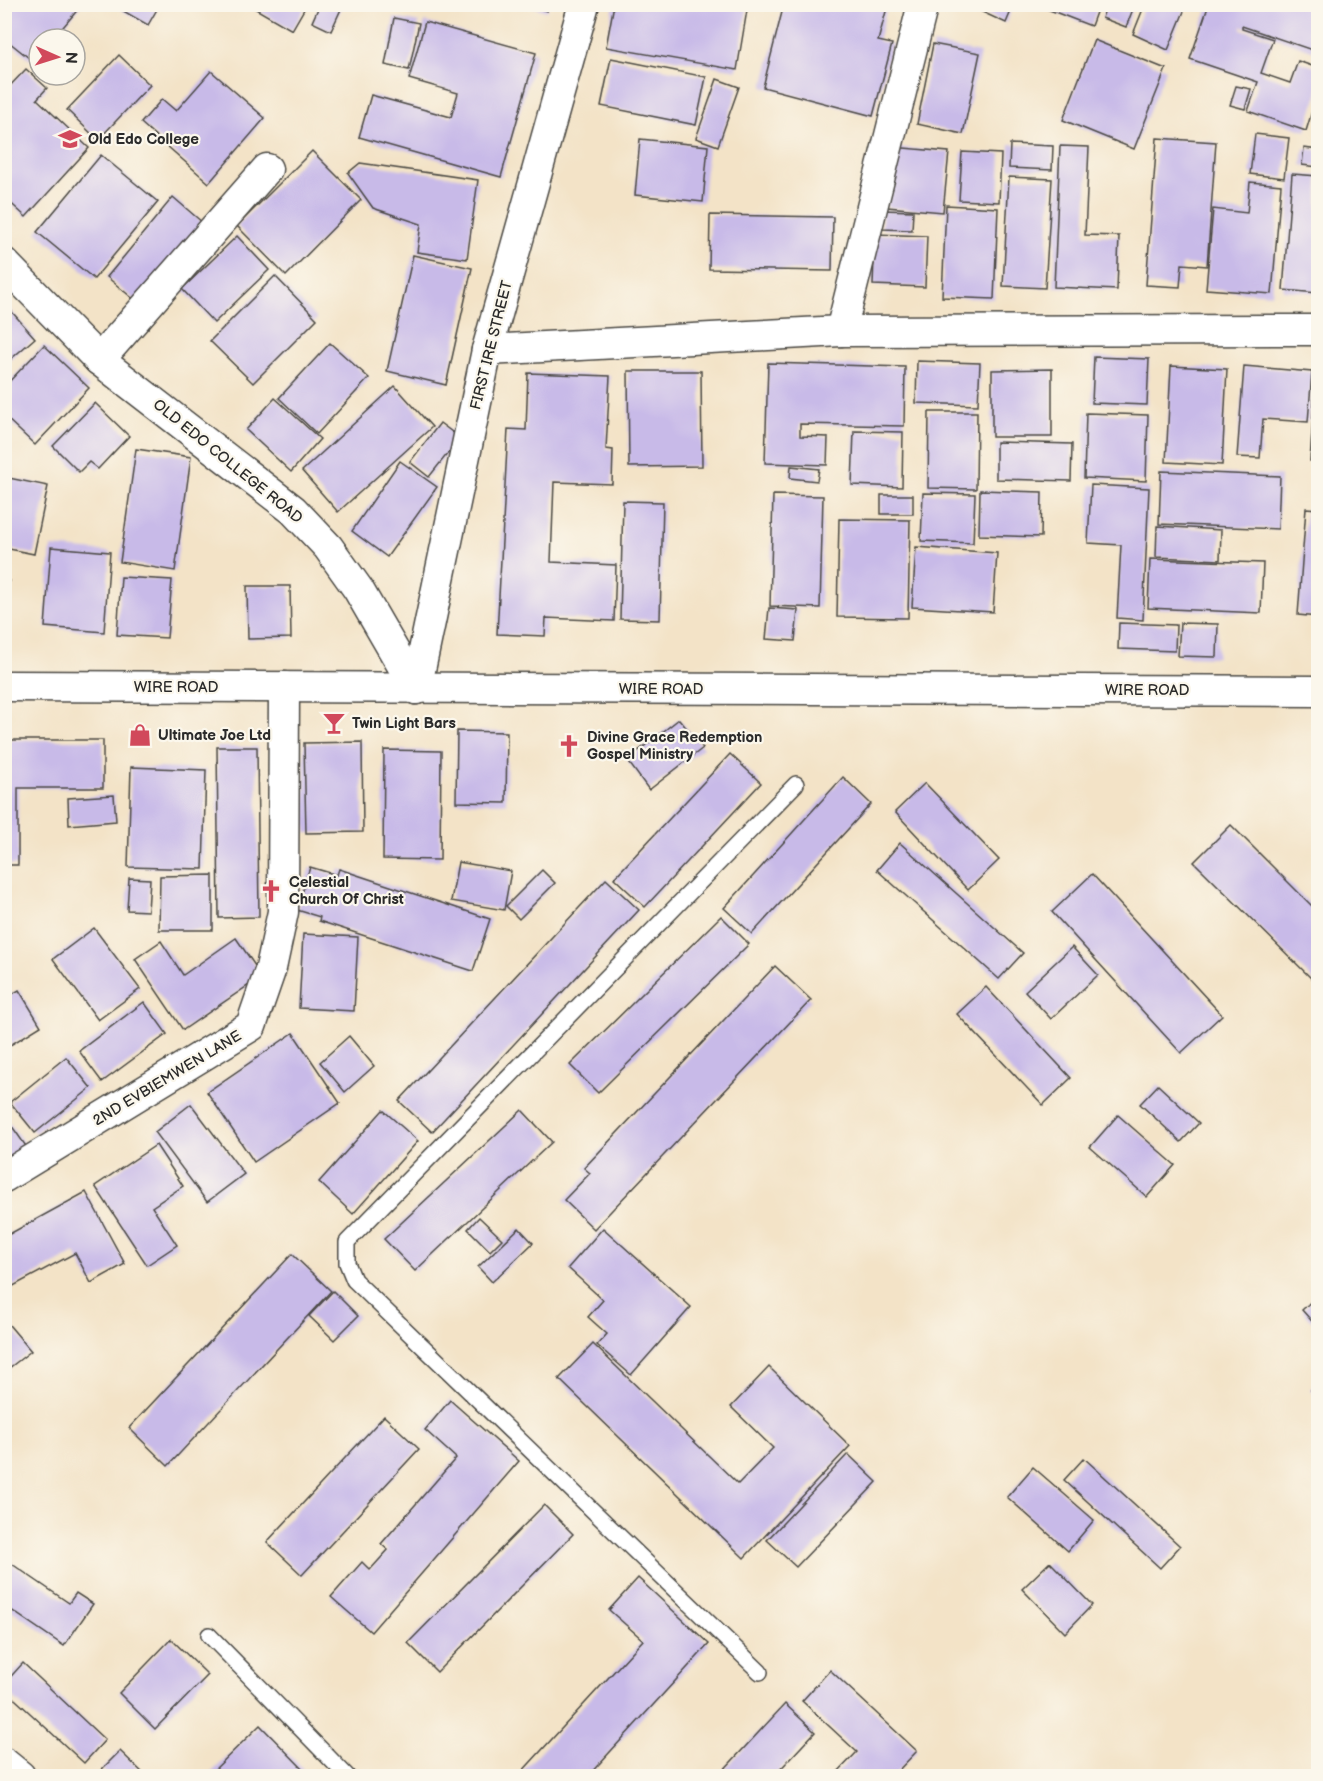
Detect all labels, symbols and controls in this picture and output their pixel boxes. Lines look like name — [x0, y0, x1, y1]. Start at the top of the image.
north arrow — [27, 27, 87, 87]
text: N — [61, 51, 80, 64]
school or university icon: Old Edo College — [57, 126, 83, 152]
place label: Old Edo College — [88, 130, 199, 149]
street label: FIRST IRE STREET — [466, 279, 517, 412]
street label: OLD EDO COLLEGE ROAD — [149, 395, 306, 528]
street label: WIRE ROAD — [134, 678, 218, 697]
street label: WIRE ROAD — [619, 680, 703, 699]
street label: WIRE ROAD — [1105, 681, 1189, 700]
bar icon: Twin Light Bars — [321, 710, 347, 736]
place label: Twin Light Bars — [352, 714, 456, 733]
shop icon: Ultimate Joe Ltd — [127, 722, 153, 748]
place label: Ultimate Joe Ltd — [158, 726, 271, 745]
place label: Divine Grace Redemption Gospel Ministry — [587, 728, 762, 764]
church icon: Divine Grace Redemption Gospel Ministry — [556, 733, 582, 759]
place label: Celestial Church Of Christ — [289, 873, 404, 909]
church icon: Celestial Church Of Christ — [258, 878, 284, 904]
street label: 2ND EVBIEMWEN LANE — [90, 1026, 245, 1130]

